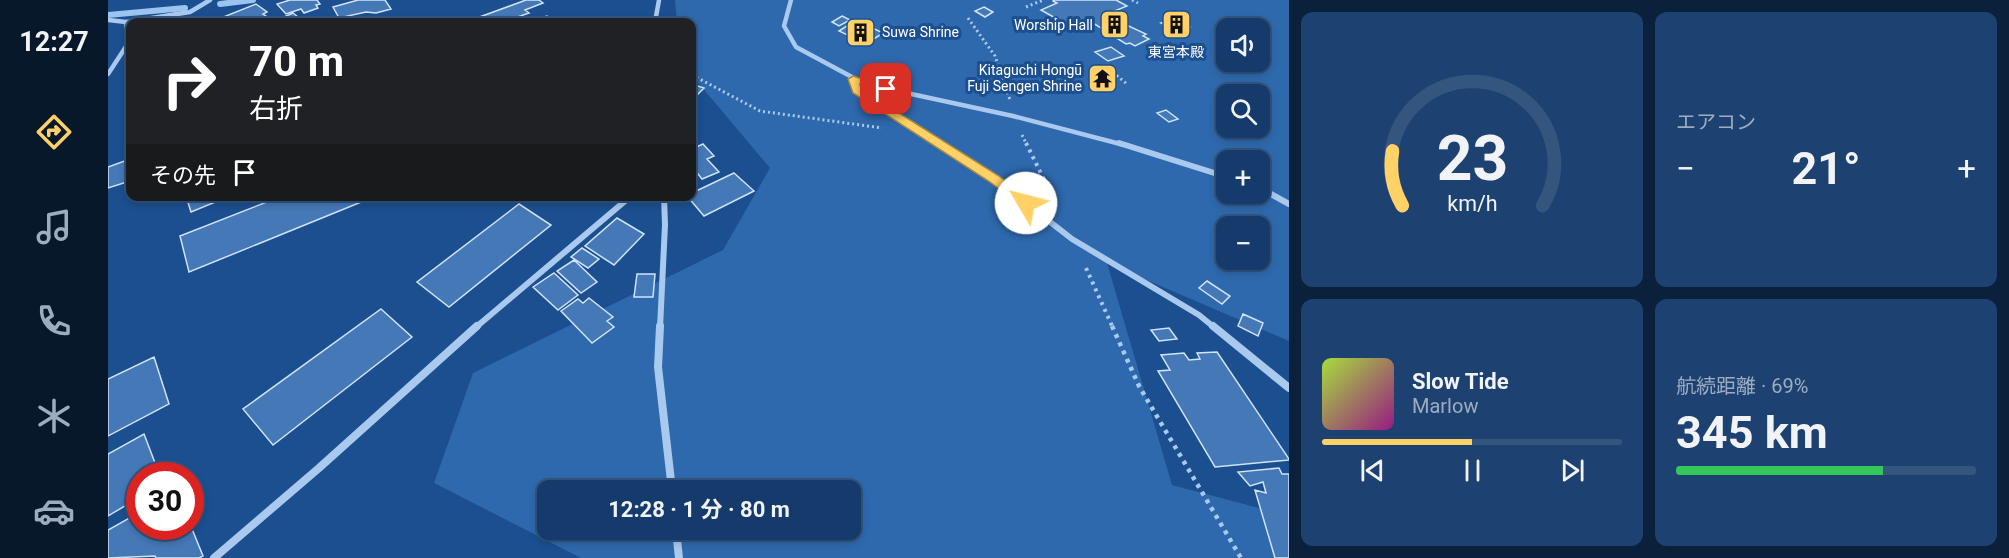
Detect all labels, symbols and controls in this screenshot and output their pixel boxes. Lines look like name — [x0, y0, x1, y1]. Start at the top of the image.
building icon: Worship Hall — [1098, 9, 1130, 41]
building icon: 東宮本殿 — [1160, 9, 1192, 41]
building icon: Suwa Shrine — [845, 16, 877, 48]
place label: Worship Hall — [1014, 17, 1093, 33]
map controls — [1216, 18, 1270, 270]
button: sound — [1216, 18, 1270, 72]
place label: Suwa Shrine — [882, 24, 959, 40]
text: 12:27 — [19, 26, 89, 58]
text: 70 m — [249, 37, 344, 86]
icon: right — [150, 42, 228, 120]
place label: 東宮本殿 — [1148, 44, 1204, 60]
place label: Kitaguchi Hongū Fuji Sengen Shrine — [967, 62, 1082, 94]
temple icon: Kitaguchi Hongū Fuji Sengen Shrine — [1087, 62, 1119, 94]
pin — [860, 63, 911, 114]
icon: arrive — [869, 72, 902, 105]
button: search — [1216, 84, 1270, 138]
text: 右折 — [249, 93, 303, 125]
text: エアコン — [1676, 110, 1756, 134]
icon: directions — [33, 111, 75, 153]
text: 23 — [1436, 122, 1508, 195]
text: 21° — [1791, 142, 1861, 195]
text: − — [1676, 149, 1695, 188]
text: + — [1957, 149, 1976, 188]
button: + — [1216, 150, 1270, 204]
icon: arrive — [228, 156, 261, 189]
text: その先 — [150, 163, 216, 188]
position arrow — [994, 171, 1058, 235]
text: km/h — [1447, 192, 1497, 217]
icon: music — [33, 206, 75, 248]
button: − — [1216, 216, 1270, 270]
icon: phone — [33, 300, 75, 342]
text: Slow Tide — [1412, 369, 1509, 394]
text: 航続距離 · 69% — [1676, 374, 1808, 398]
text: Marlow — [1412, 394, 1478, 418]
icon: climate — [33, 395, 75, 437]
text: 345 km — [1676, 406, 1828, 459]
icon: previous — [1356, 454, 1389, 487]
icon: pause — [1456, 454, 1489, 487]
icon: next — [1556, 454, 1589, 487]
speed limit sign: 30 — [126, 462, 204, 540]
icon: car — [33, 490, 75, 532]
text: 12:28 · 1 分 · 80 m — [608, 497, 790, 522]

